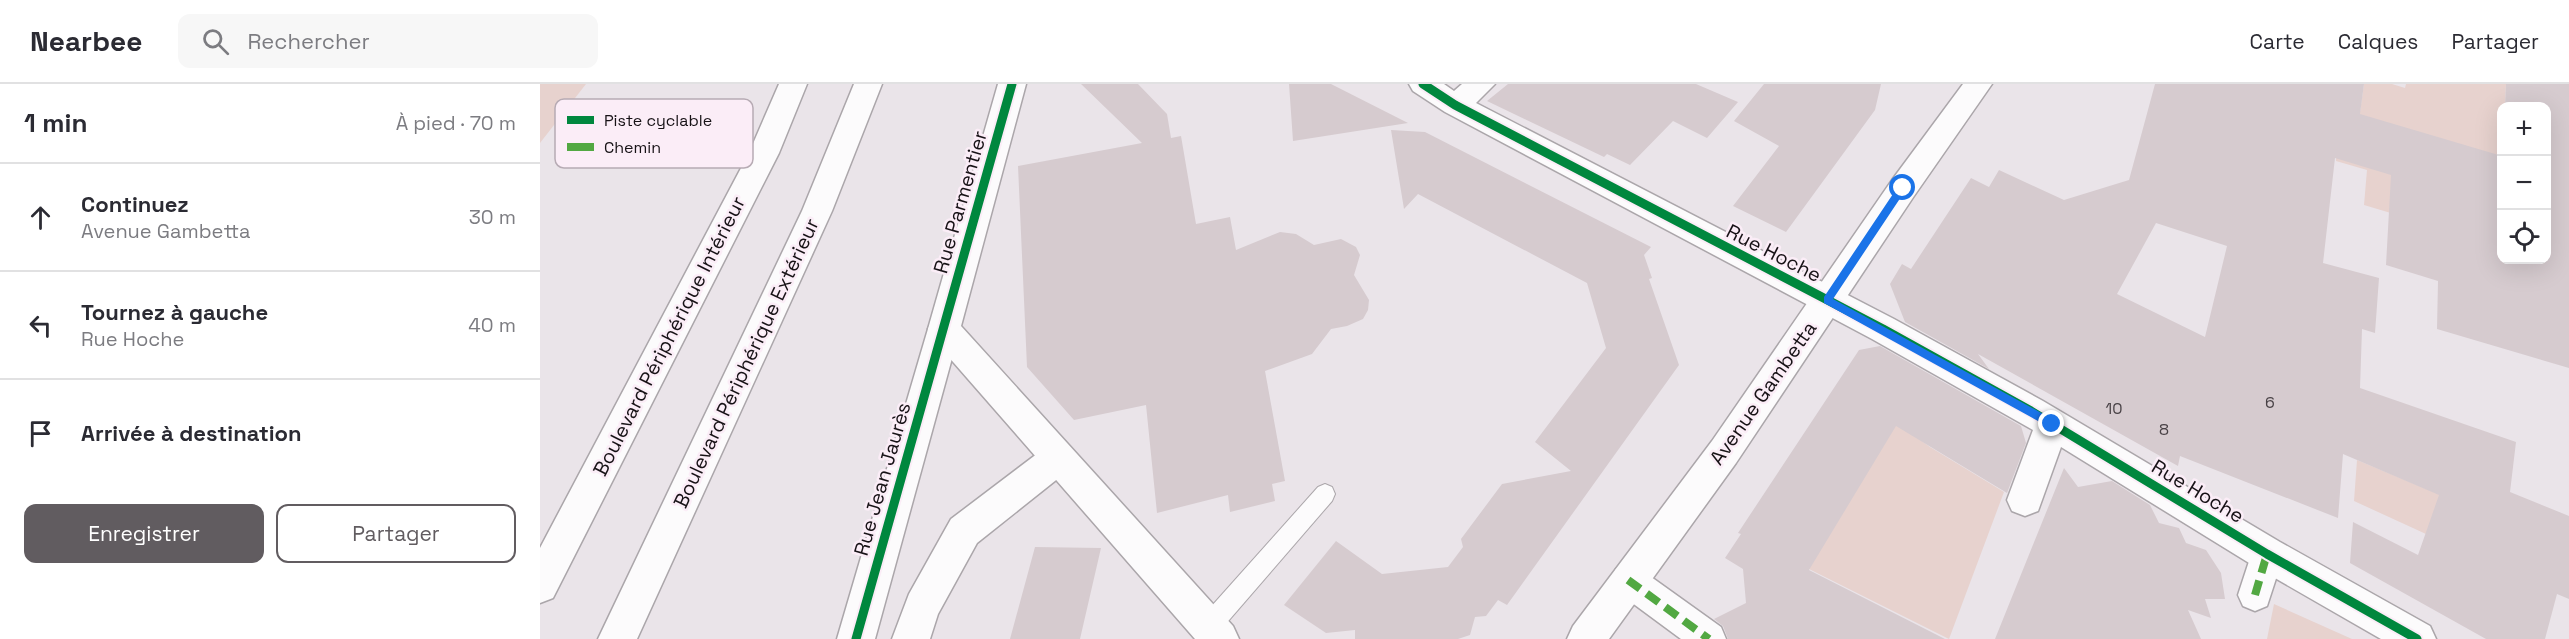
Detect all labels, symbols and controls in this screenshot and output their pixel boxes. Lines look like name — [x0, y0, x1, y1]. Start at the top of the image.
search box — [178, 14, 598, 68]
text: Nearbee — [30, 23, 142, 59]
icon: search — [199, 25, 232, 58]
text: Rechercher — [247, 27, 370, 55]
text: Carte — [2250, 28, 2305, 55]
text: Calques — [2338, 28, 2418, 55]
text: Partager — [2451, 28, 2539, 55]
legend — [555, 99, 753, 168]
map controls — [2497, 102, 2551, 264]
button: + — [2497, 102, 2551, 156]
text: 1 min — [24, 106, 88, 140]
text: À pied · 70 m — [396, 110, 516, 136]
text: Piste cyclable — [604, 110, 712, 131]
street label: Rue Parmentier — [927, 128, 993, 276]
text: Chemin — [604, 137, 661, 158]
button: − — [2497, 156, 2551, 210]
route start — [1889, 174, 1915, 200]
text: Continuez — [81, 190, 189, 218]
street label: Boulevard Périphérique Intérieur — [587, 192, 751, 480]
icon: ahead — [24, 201, 57, 234]
text: 30 m — [469, 204, 516, 230]
button: locate — [2497, 210, 2551, 264]
street label: Boulevard Périphérique Extérieur — [667, 214, 825, 512]
text: Avenue Gambetta — [81, 218, 251, 244]
street label: Rue Hoche — [1722, 218, 1826, 288]
text: Tournez à gauche — [81, 298, 268, 326]
icon: left — [24, 309, 57, 342]
text: 40 m — [468, 312, 516, 338]
street label: Avenue Gambetta — [1704, 316, 1822, 470]
text: Rue Hoche — [81, 326, 184, 352]
house number: 6 — [2265, 392, 2275, 413]
house number: 10 — [2106, 398, 2122, 419]
street label: Rue Jean Jaurès — [848, 399, 916, 559]
route end — [2038, 410, 2064, 436]
icon: arrive — [24, 417, 57, 450]
text: Arrivée à destination — [81, 419, 302, 447]
house number: 8 — [2159, 419, 2169, 440]
street label: Rue Hoche — [2147, 453, 2249, 529]
button: Enregistrer — [24, 504, 264, 563]
button: Partager — [276, 504, 516, 563]

